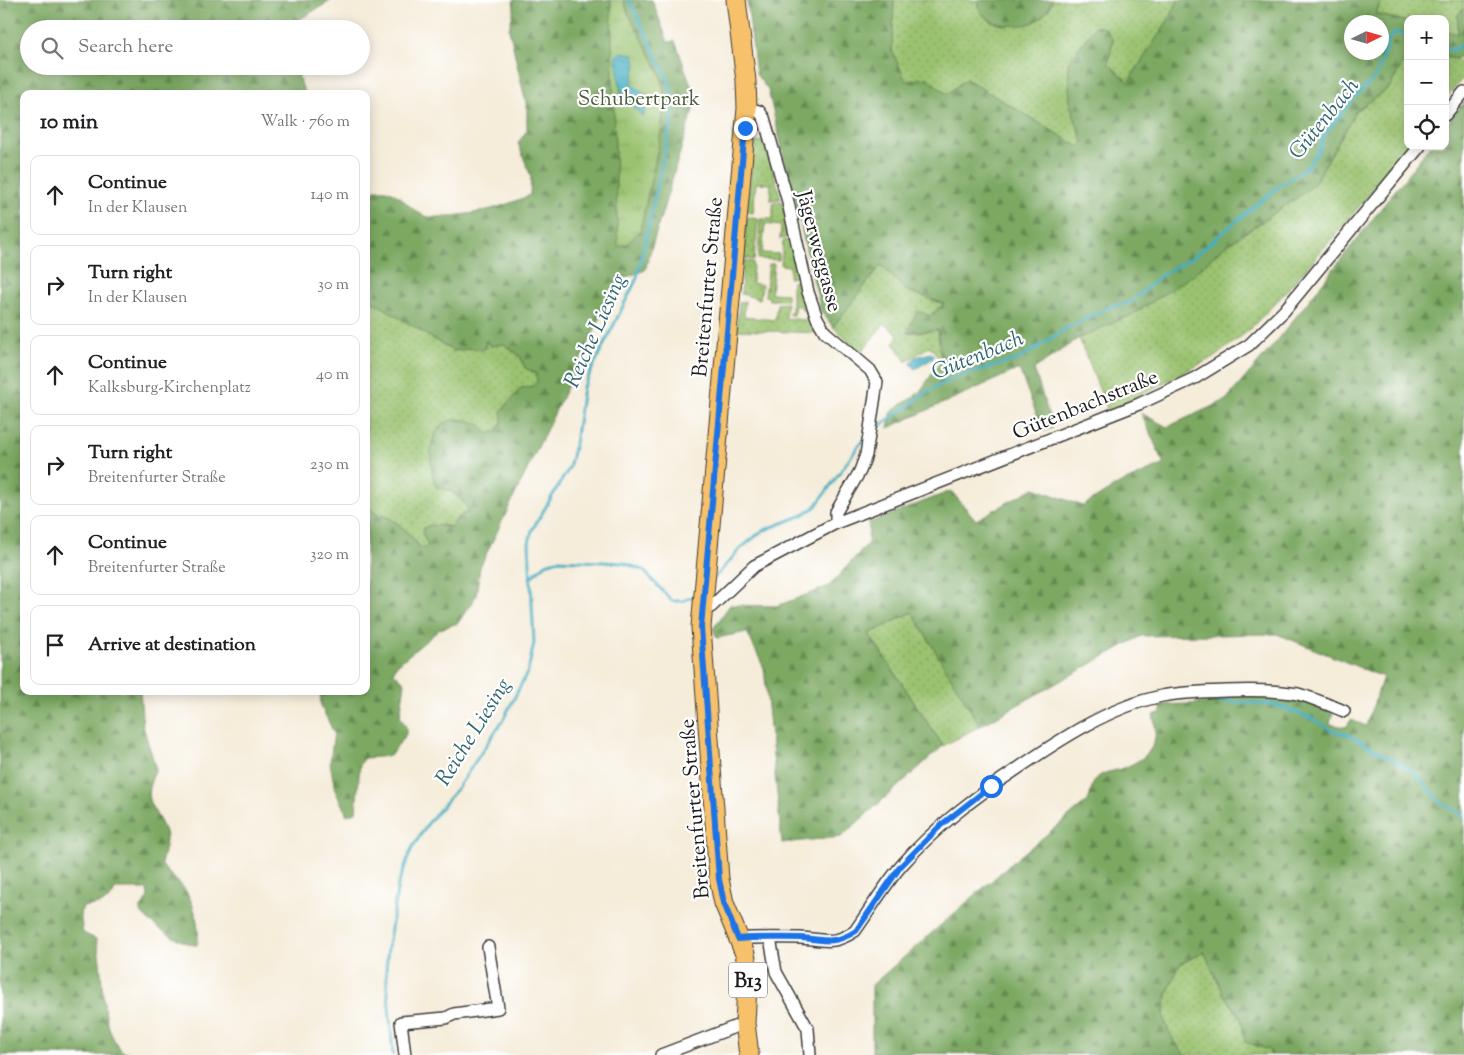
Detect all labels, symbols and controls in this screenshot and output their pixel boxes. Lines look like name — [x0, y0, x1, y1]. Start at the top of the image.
north arrow — [1344, 15, 1389, 60]
map controls — [1404, 15, 1449, 150]
button: + — [1404, 15, 1449, 60]
search box — [20, 20, 370, 75]
icon: search — [38, 34, 66, 62]
text: Search here — [78, 34, 173, 61]
button: − — [1404, 60, 1449, 105]
water label: Gütenbach — [1283, 72, 1368, 167]
park label: Schubertpark — [578, 85, 701, 115]
button: locate — [1404, 105, 1449, 150]
text: 10 min — [40, 108, 98, 138]
text: Walk · 760 m — [261, 111, 350, 134]
route end — [734, 117, 757, 140]
text: Continue — [88, 170, 167, 197]
icon: ahead — [41, 181, 69, 209]
text: 140 m — [311, 184, 349, 207]
street label: Jägerweggasse — [787, 187, 849, 316]
street label: Breitenfurter Straße — [686, 196, 732, 379]
text: In der Klausen — [88, 197, 187, 220]
text: Turn right — [88, 260, 172, 287]
water label: Reiche Liesing — [557, 268, 636, 394]
icon: right — [41, 271, 69, 299]
text: 30 m — [318, 274, 349, 297]
text: In der Klausen — [88, 287, 187, 310]
water label: Gütenbach — [927, 324, 1029, 390]
text: Continue — [88, 350, 167, 377]
icon: ahead — [41, 361, 69, 389]
street label: Gütenbachstraße — [1008, 363, 1163, 449]
text: 40 m — [316, 364, 349, 387]
text: Kalksburg-Kirchenplatz — [88, 377, 251, 400]
text: Turn right — [88, 440, 172, 467]
icon: right — [41, 451, 69, 479]
text: 230 m — [310, 454, 349, 477]
text: Breitenfurter Straße — [88, 467, 226, 490]
text: Continue — [88, 530, 167, 557]
icon: ahead — [41, 541, 69, 569]
text: 320 m — [310, 544, 349, 567]
text: Breitenfurter Straße — [88, 557, 226, 580]
icon: arrive — [41, 631, 69, 659]
text: Arrive at destination — [88, 632, 256, 659]
water label: Reiche Liesing — [429, 672, 521, 793]
street label: Breitenfurter Straße — [673, 717, 719, 900]
route start — [980, 775, 1003, 798]
road number: B13 — [729, 962, 767, 998]

